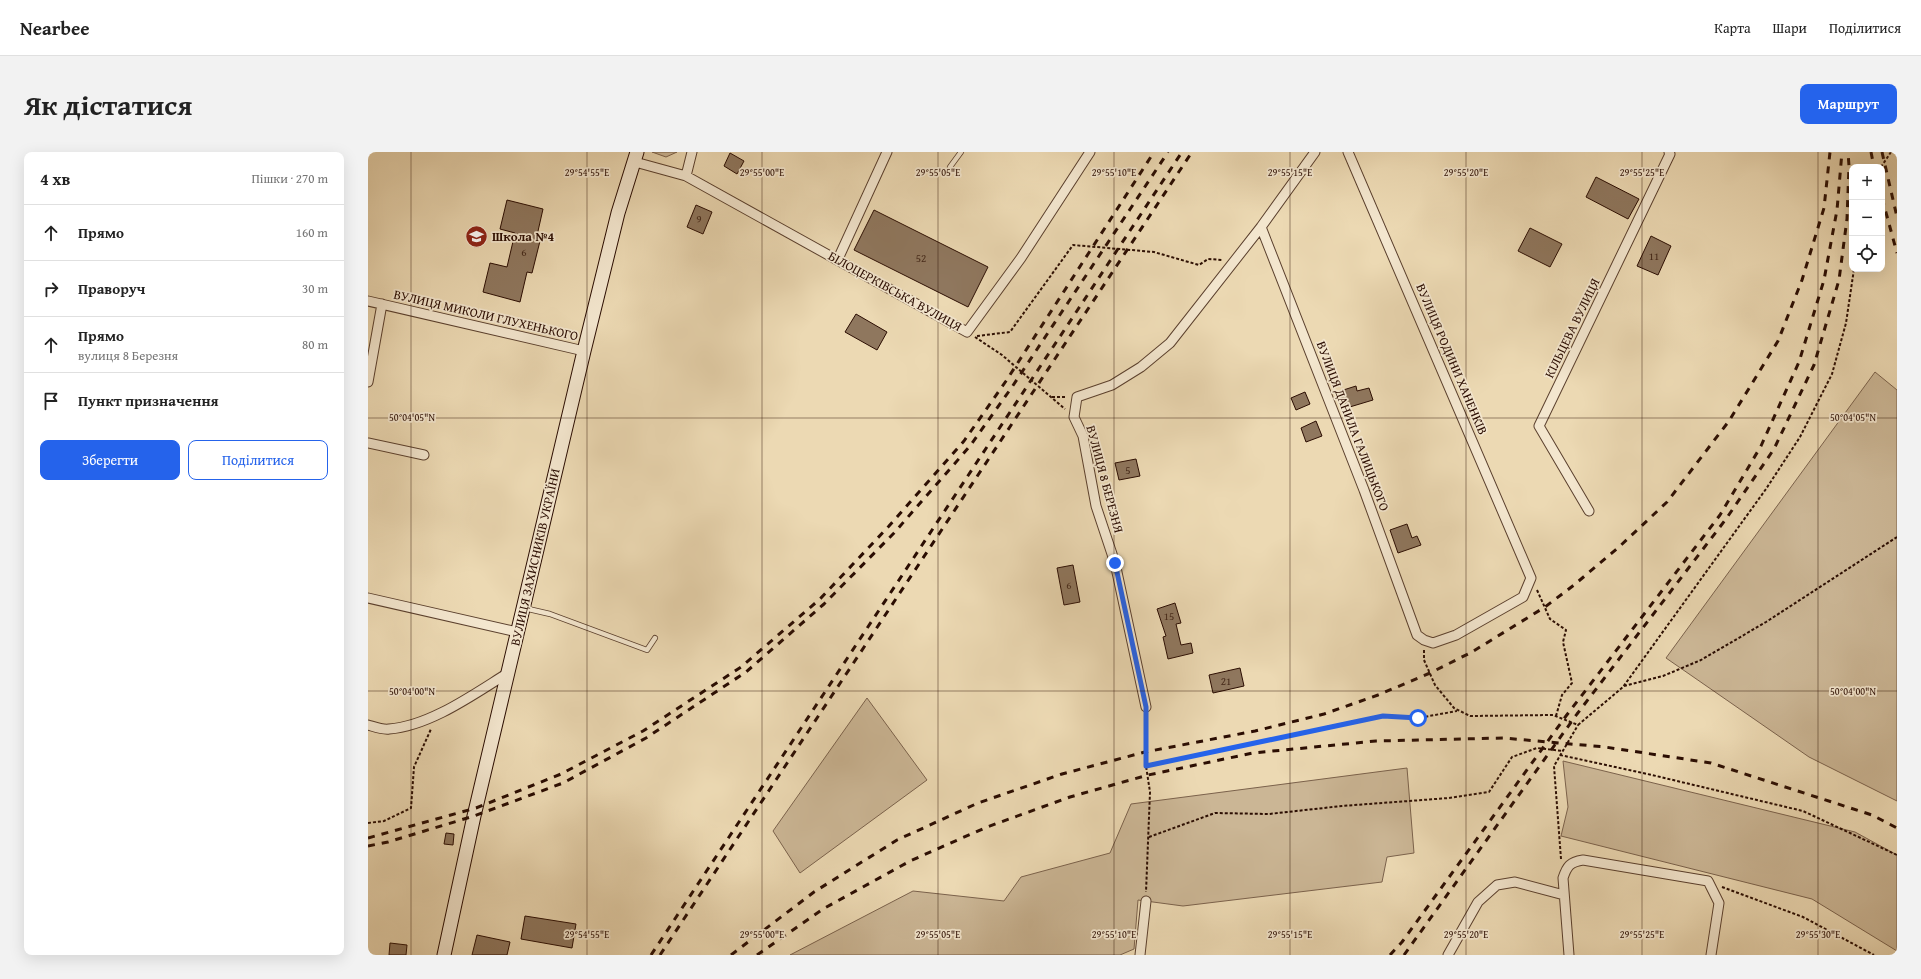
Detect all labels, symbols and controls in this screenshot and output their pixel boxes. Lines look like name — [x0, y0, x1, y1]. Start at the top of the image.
text: Nearbee — [20, 14, 90, 42]
text: Карта — [1714, 18, 1751, 38]
text: Шари — [1773, 18, 1807, 38]
text: Поділитися — [1829, 18, 1901, 38]
text: Як дістатися — [24, 84, 192, 125]
button: Маршрут — [1800, 84, 1897, 124]
map controls — [1849, 164, 1885, 272]
button: + — [1849, 164, 1885, 200]
text: 29°54'55"E — [565, 165, 609, 180]
text: 29°55'00"E — [740, 165, 784, 180]
text: 29°55'05"E — [916, 165, 960, 180]
text: 29°55'10"E — [1092, 165, 1136, 180]
text: 29°55'15"E — [1268, 165, 1312, 180]
text: 29°55'20"E — [1444, 165, 1488, 180]
text: 29°55'25"E — [1620, 165, 1664, 180]
text: 4 хв — [40, 166, 70, 191]
text: Пішки · 270 m — [251, 169, 328, 188]
button: − — [1849, 200, 1885, 236]
house number: 9 — [696, 211, 702, 227]
icon: ahead — [40, 222, 62, 244]
text: Прямо — [78, 222, 124, 243]
text: 160 m — [296, 223, 328, 242]
school or university icon: Школа №4 — [464, 223, 490, 249]
place label: Школа №4 — [492, 227, 555, 246]
button: locate — [1849, 236, 1885, 272]
house number: 6 — [521, 244, 527, 260]
street label: БІЛОЦЕРКІВСЬКА ВУЛИЦЯ — [825, 246, 966, 336]
house number: 11 — [1649, 248, 1659, 264]
house number: 52 — [916, 250, 926, 266]
street label: КІЛЬЦЕВА ВУЛИЦЯ — [1540, 275, 1605, 381]
icon: right — [40, 278, 62, 300]
text: Праворуч — [78, 278, 145, 299]
text: 30 m — [302, 279, 328, 298]
street label: ВУЛИЦЯ РОДИНИ ХАНЕНКІВ — [1412, 280, 1492, 438]
street label: ВУЛИЦЯ МИКОЛИ ГЛУХЕНЬКОГО — [392, 284, 580, 346]
text: Прямо — [78, 325, 124, 346]
icon: ahead — [40, 334, 62, 356]
text: 80 m — [302, 335, 328, 354]
street label: ВУЛИЦЯ ДАНИЛА ГАЛИЦЬКОГО — [1312, 338, 1394, 514]
text: вулиця 8 Березня — [78, 346, 178, 365]
icon: arrive — [40, 390, 62, 412]
text: Пункт призначення — [78, 390, 219, 411]
text: 50°04'05"N — [389, 410, 435, 425]
text: 50°04'05"N — [1830, 410, 1876, 425]
street label: ВУЛИЦЯ 8 БЕРЕЗНЯ — [1081, 423, 1129, 535]
button: Зберегти — [40, 440, 180, 480]
button: Поділитися — [188, 440, 328, 480]
house number: 5 — [1125, 462, 1131, 478]
street label: ВУЛИЦЯ ЗАХИСНИКІВ УКРАЇНИ — [505, 466, 565, 648]
route end — [1106, 554, 1124, 572]
house number: 6 — [1066, 577, 1072, 593]
house number: 15 — [1164, 608, 1174, 624]
house number: 21 — [1221, 673, 1231, 689]
text: 50°04'00"N — [389, 684, 435, 699]
text: 50°04'00"N — [1830, 684, 1876, 699]
route start — [1409, 709, 1427, 727]
text: 29°54'55"E — [565, 927, 609, 942]
text: 29°55'00"E — [740, 927, 784, 942]
text: 29°55'05"E — [916, 927, 960, 942]
text: 29°55'10"E — [1092, 927, 1136, 942]
text: 29°55'15"E — [1268, 927, 1312, 942]
text: 29°55'20"E — [1444, 927, 1488, 942]
text: 29°55'25"E — [1620, 927, 1664, 942]
text: 29°55'30"E — [1796, 927, 1840, 942]

